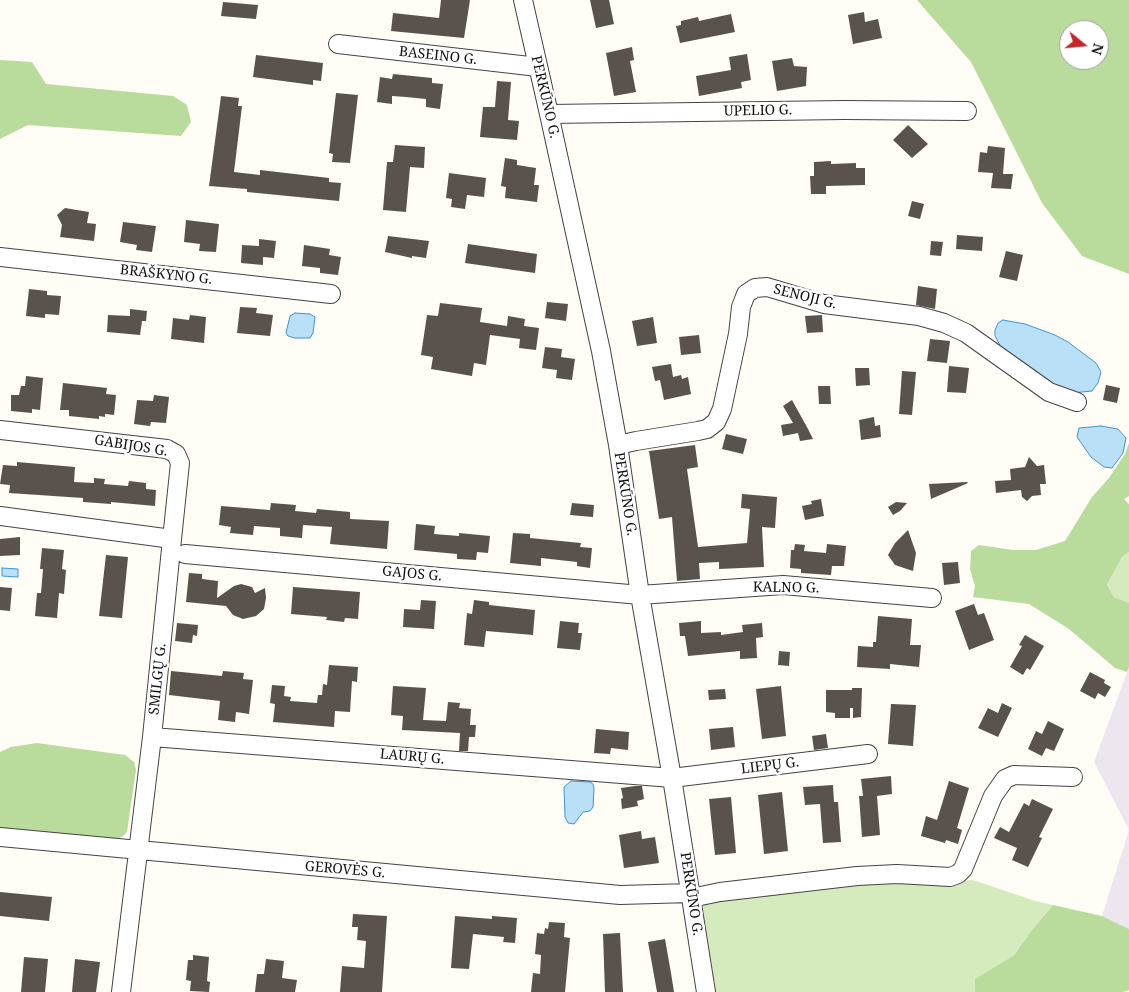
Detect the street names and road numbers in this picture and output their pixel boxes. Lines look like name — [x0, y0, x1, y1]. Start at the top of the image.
street label: BASEINO G. — [398, 44, 478, 68]
street label: PERKŪNO G. — [527, 54, 563, 140]
street label: UPELIO G. — [724, 102, 792, 120]
street label: BRAŠKYNO G. — [119, 262, 213, 288]
street label: SENOJI G. — [772, 281, 838, 313]
street label: GABIJOS G. — [93, 432, 169, 460]
street label: PERKŪNO G. — [610, 451, 640, 537]
street label: GAJOS G. — [381, 563, 443, 585]
street label: KALNO G. — [753, 579, 819, 597]
street label: SMILGŲ G. — [146, 642, 170, 716]
street label: LAURŲ G. — [379, 746, 445, 768]
street label: LIEPŲ G. — [740, 754, 800, 778]
street label: PERKŪNO G. — [676, 851, 706, 937]
street label: GEROVĖS G. — [304, 858, 386, 882]

